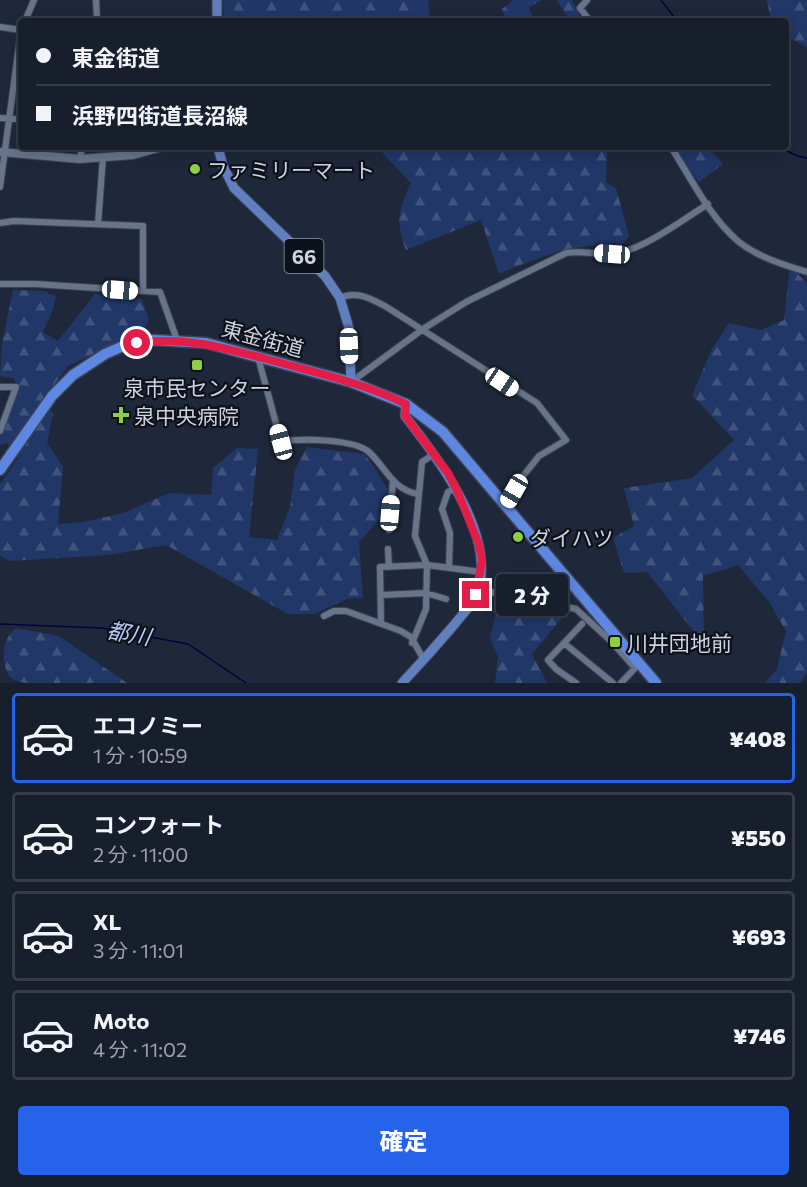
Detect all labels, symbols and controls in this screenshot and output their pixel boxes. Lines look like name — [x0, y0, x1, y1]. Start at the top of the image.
text: 東金街道 — [72, 44, 160, 71]
text: 浜野四街道長沼線 — [72, 102, 248, 129]
place label: ファミリーマート — [207, 157, 375, 182]
marker: ファミリーマート — [188, 162, 202, 176]
road number: 66 — [284, 239, 324, 273]
car — [593, 244, 631, 264]
car — [101, 280, 139, 300]
street label: 東金街道 — [219, 315, 307, 361]
car — [339, 328, 359, 364]
route start — [123, 329, 150, 356]
marker: 泉市民センター — [190, 358, 204, 372]
car — [482, 364, 522, 400]
place label: 泉市民センター — [124, 375, 271, 400]
place label: 泉中央病院 — [134, 403, 239, 428]
marker: 泉中央病院 — [112, 406, 130, 424]
car — [268, 422, 294, 462]
car — [497, 471, 531, 511]
car — [379, 494, 401, 532]
place label: ダイハツ — [530, 525, 614, 550]
marker: ダイハツ — [511, 530, 525, 544]
callout: 2 分 — [497, 574, 569, 616]
route end — [462, 581, 489, 608]
text: 2 分 — [514, 583, 550, 607]
water label: 都川 — [105, 616, 155, 650]
place label: 川井団地前 — [627, 630, 732, 655]
marker: 川井団地前 — [608, 635, 622, 649]
icon: car — [21, 711, 75, 765]
text: エコノミー — [93, 712, 203, 739]
text: ¥408 — [729, 725, 786, 752]
text: 1 分 · 10:59 — [93, 743, 188, 767]
icon: car — [21, 810, 75, 864]
text: コンフォート — [93, 811, 224, 838]
text: ¥550 — [731, 824, 786, 851]
text: 2 分 · 11:00 — [93, 842, 188, 866]
text: XL — [93, 908, 121, 935]
icon: car — [21, 909, 75, 963]
text: ¥693 — [732, 923, 786, 950]
text: 3 分 · 11:01 — [93, 938, 184, 962]
text: Moto — [93, 1007, 149, 1034]
icon: car — [21, 1008, 75, 1062]
text: ¥746 — [733, 1022, 786, 1049]
text: 4 分 · 11:02 — [93, 1037, 187, 1061]
button: 確定 — [18, 1106, 789, 1175]

